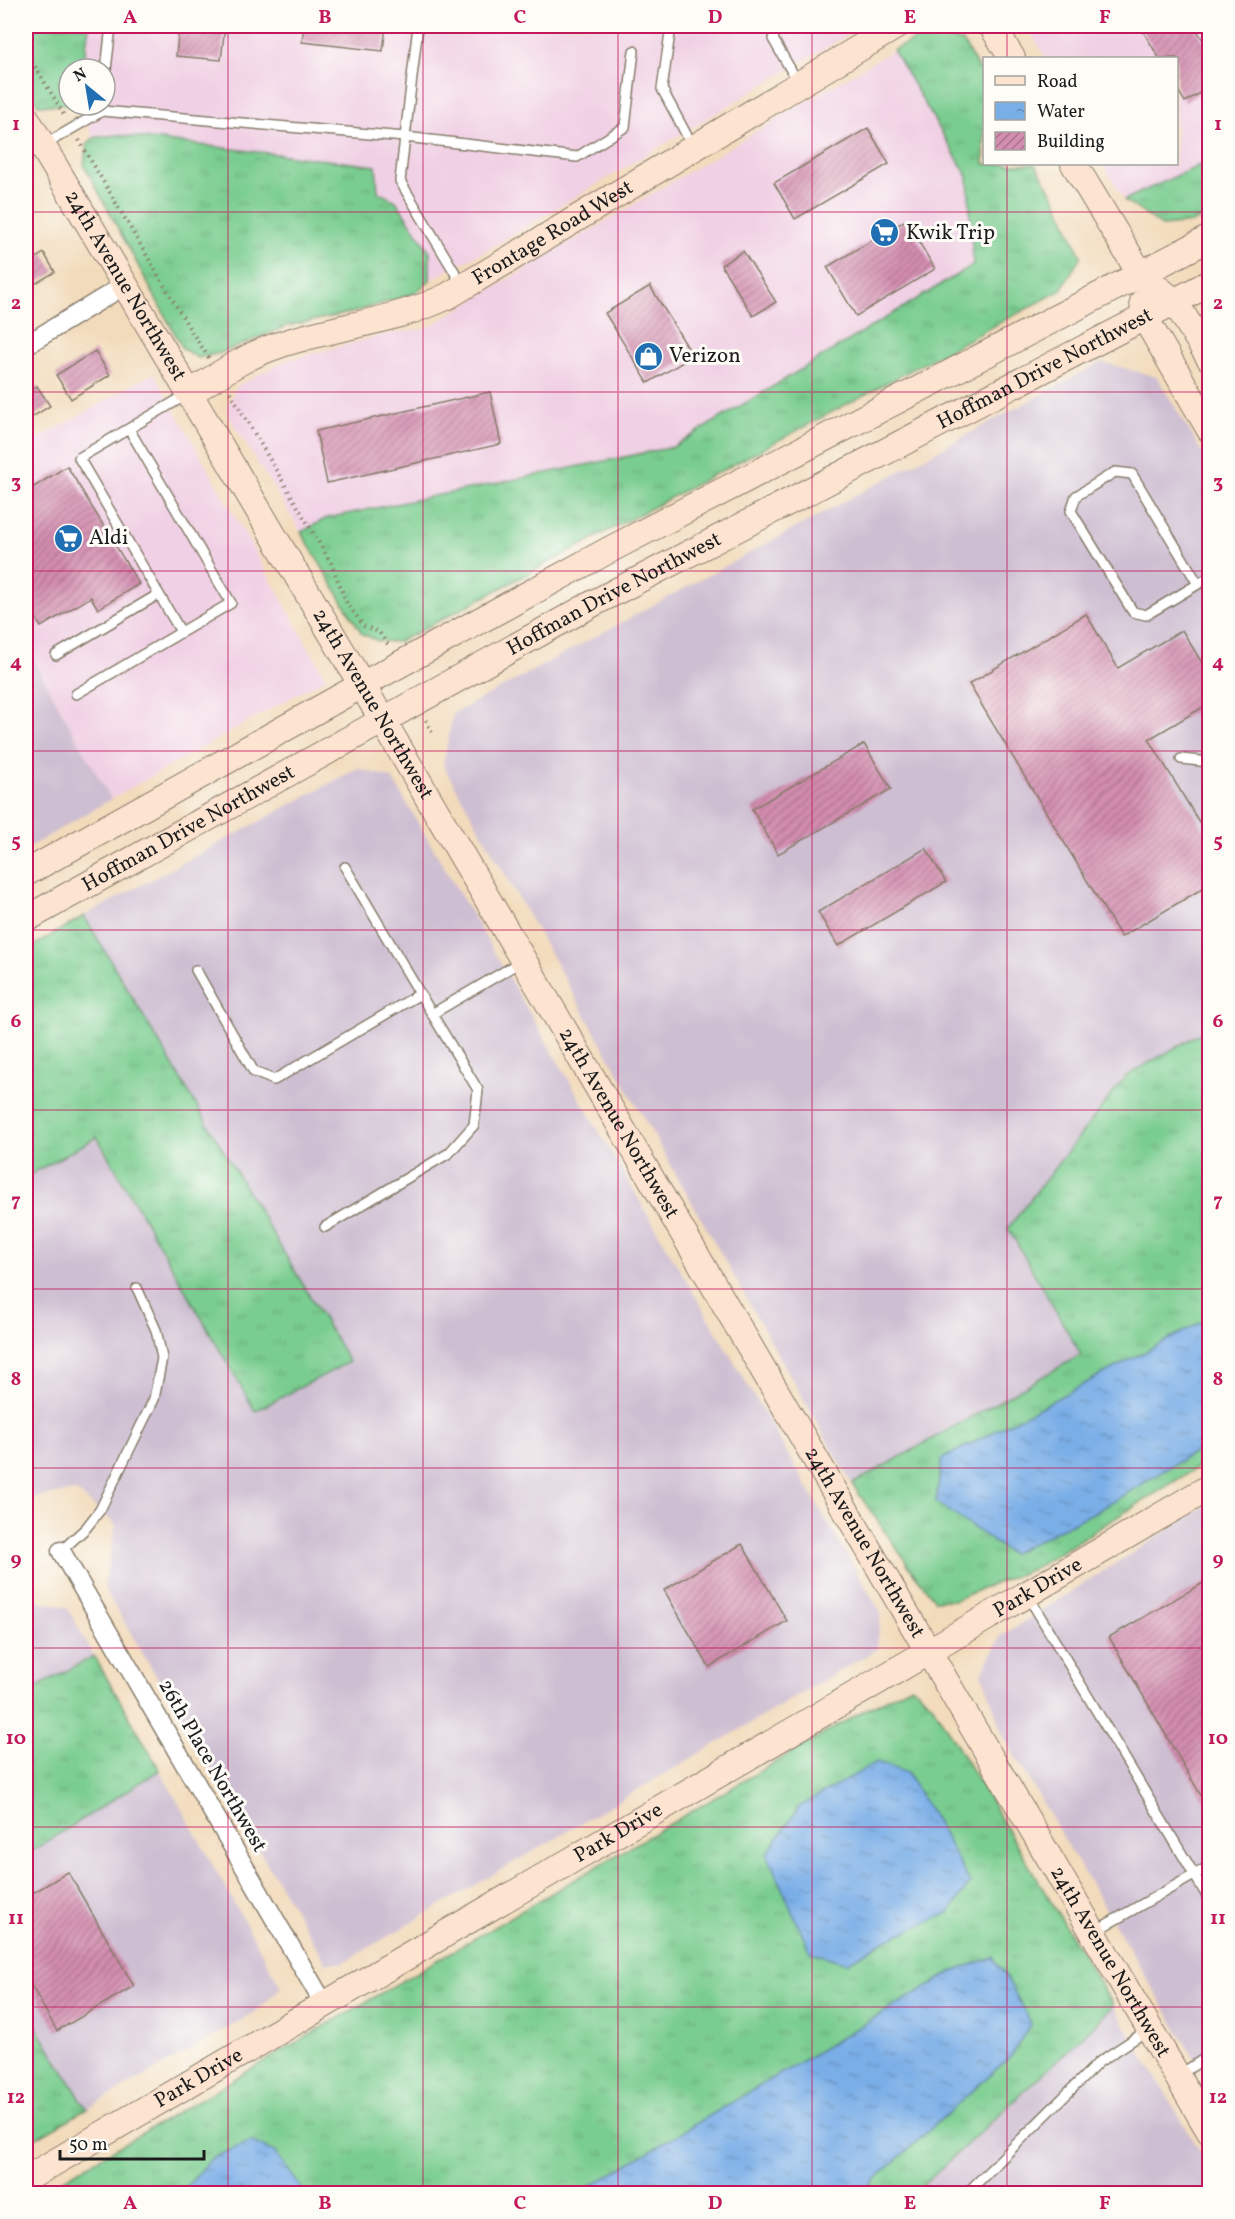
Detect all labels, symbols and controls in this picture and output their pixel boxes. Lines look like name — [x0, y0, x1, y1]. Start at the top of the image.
text: A — [123, 4, 137, 32]
text: B — [318, 4, 332, 32]
text: C — [514, 4, 527, 32]
text: D — [708, 4, 722, 32]
text: E — [904, 4, 916, 32]
text: F — [1099, 4, 1111, 32]
north arrow — [57, 57, 117, 117]
legend — [983, 57, 1178, 165]
text: N — [70, 63, 91, 88]
text: Road — [1037, 70, 1078, 95]
text: Water — [1037, 100, 1085, 125]
text: 1 — [12, 111, 20, 139]
text: 1 — [1214, 111, 1222, 139]
text: Building — [1037, 130, 1105, 155]
street label: Frontage Road West — [467, 173, 639, 293]
street label: 24th Avenue Northwest — [58, 185, 193, 387]
supermarket icon: Kwik Trip — [869, 217, 901, 249]
place label: Kwik Trip — [906, 219, 995, 248]
text: 2 — [11, 290, 21, 318]
text: 2 — [1213, 290, 1223, 318]
street label: Hoffman Drive Northwest — [932, 301, 1158, 437]
shop icon: Verizon — [632, 340, 664, 372]
place label: Verizon — [669, 342, 741, 371]
text: 3 — [11, 469, 21, 497]
text: 3 — [1213, 469, 1223, 497]
supermarket icon: Aldi — [52, 522, 84, 554]
place label: Aldi — [89, 524, 128, 553]
street label: Hoffman Drive Northwest — [502, 525, 726, 663]
street label: 24th Avenue Northwest — [305, 603, 441, 805]
text: 4 — [10, 649, 22, 677]
text: 4 — [1212, 649, 1224, 677]
street label: Hoffman Drive Northwest — [77, 758, 300, 899]
text: 5 — [11, 828, 21, 856]
text: 5 — [1213, 828, 1223, 856]
text: 6 — [11, 1008, 22, 1036]
text: 6 — [1213, 1008, 1224, 1036]
street label: 24th Avenue Northwest — [551, 1022, 686, 1224]
text: 7 — [11, 1187, 21, 1215]
text: 7 — [1213, 1187, 1223, 1215]
text: 8 — [11, 1366, 21, 1394]
text: 8 — [1213, 1366, 1223, 1394]
street label: 24th Avenue Northwest — [797, 1441, 932, 1644]
text: 9 — [10, 1546, 22, 1574]
text: 9 — [1212, 1546, 1224, 1574]
street label: Park Drive — [988, 1550, 1088, 1625]
street label: 26th Place Northwest — [151, 1674, 273, 1858]
text: 10 — [6, 1725, 26, 1753]
text: 10 — [1208, 1725, 1228, 1753]
street label: Park Drive — [568, 1795, 668, 1870]
street label: 24th Avenue Northwest — [1043, 1861, 1178, 2063]
text: 11 — [8, 1905, 24, 1933]
text: 11 — [1210, 1905, 1226, 1933]
street label: Park Drive — [149, 2041, 249, 2115]
text: 12 — [7, 2084, 25, 2112]
text: 12 — [1209, 2084, 1227, 2112]
scale bar — [60, 2123, 204, 2161]
text: 50 m — [69, 2133, 108, 2158]
text: A — [123, 2190, 137, 2218]
text: B — [318, 2190, 332, 2218]
text: C — [514, 2190, 527, 2218]
text: D — [708, 2190, 722, 2218]
text: E — [904, 2190, 916, 2218]
text: F — [1099, 2190, 1111, 2218]

